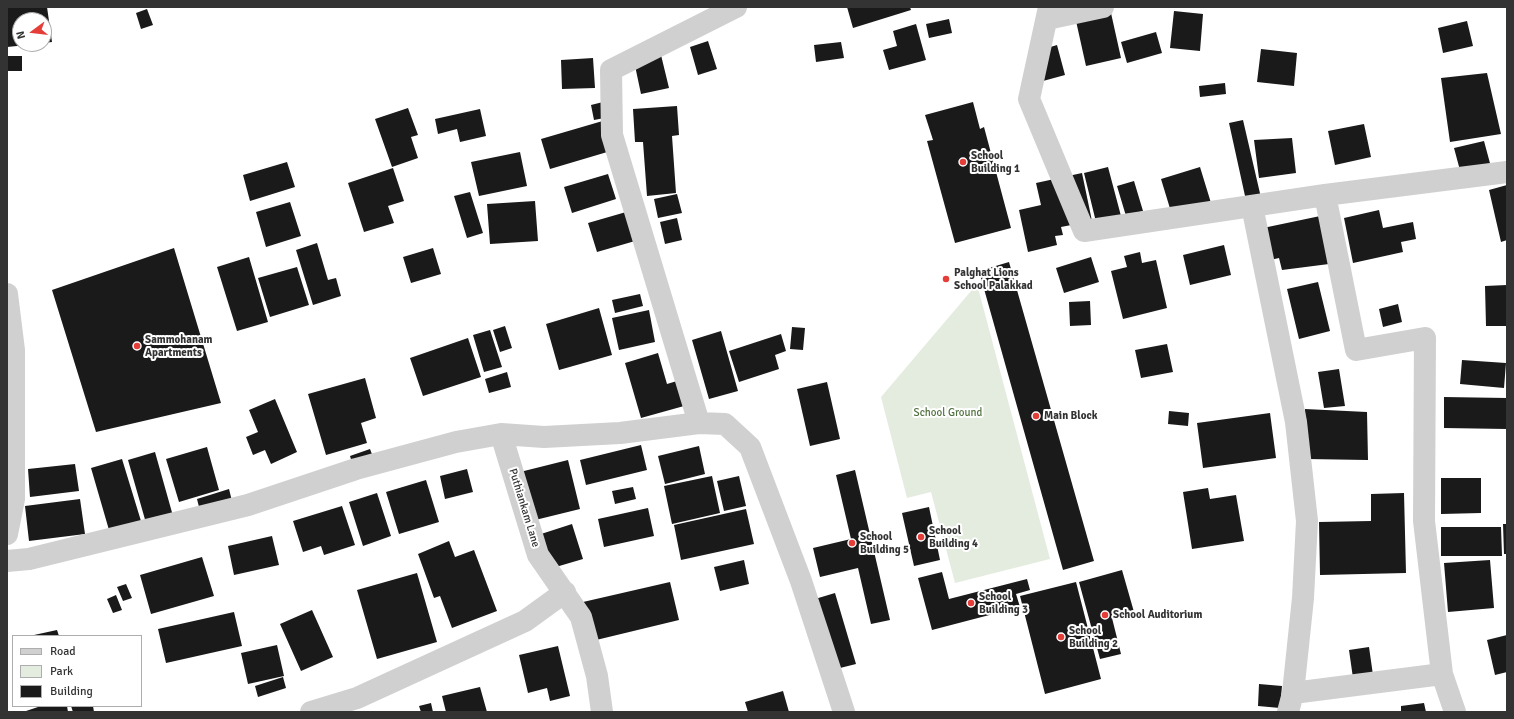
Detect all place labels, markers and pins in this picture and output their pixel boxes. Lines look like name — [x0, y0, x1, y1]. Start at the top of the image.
place label: School Building 1 — [971, 149, 1020, 175]
marker: School Building 1 — [958, 157, 968, 167]
place label: Palghat Lions School Palakkad — [954, 266, 1033, 292]
marker: Palghat Lions School Palakkad — [941, 274, 951, 284]
place label: Sammohanam Apartments — [145, 333, 212, 359]
marker: Sammohanam Apartments — [132, 341, 142, 351]
place label: Main Block — [1044, 409, 1097, 423]
marker: Main Block — [1031, 411, 1041, 421]
place label: School Building 4 — [929, 524, 978, 550]
place label: School Building 5 — [860, 530, 909, 556]
marker: School Building 4 — [916, 532, 926, 542]
marker: School Building 5 — [847, 538, 857, 548]
place label: School Building 3 — [979, 590, 1028, 616]
marker: School Building 3 — [966, 598, 976, 608]
place label: School Auditorium — [1113, 608, 1202, 622]
marker: School Auditorium — [1100, 610, 1110, 620]
place label: School Building 2 — [1069, 624, 1118, 650]
marker: School Building 2 — [1056, 632, 1066, 642]

